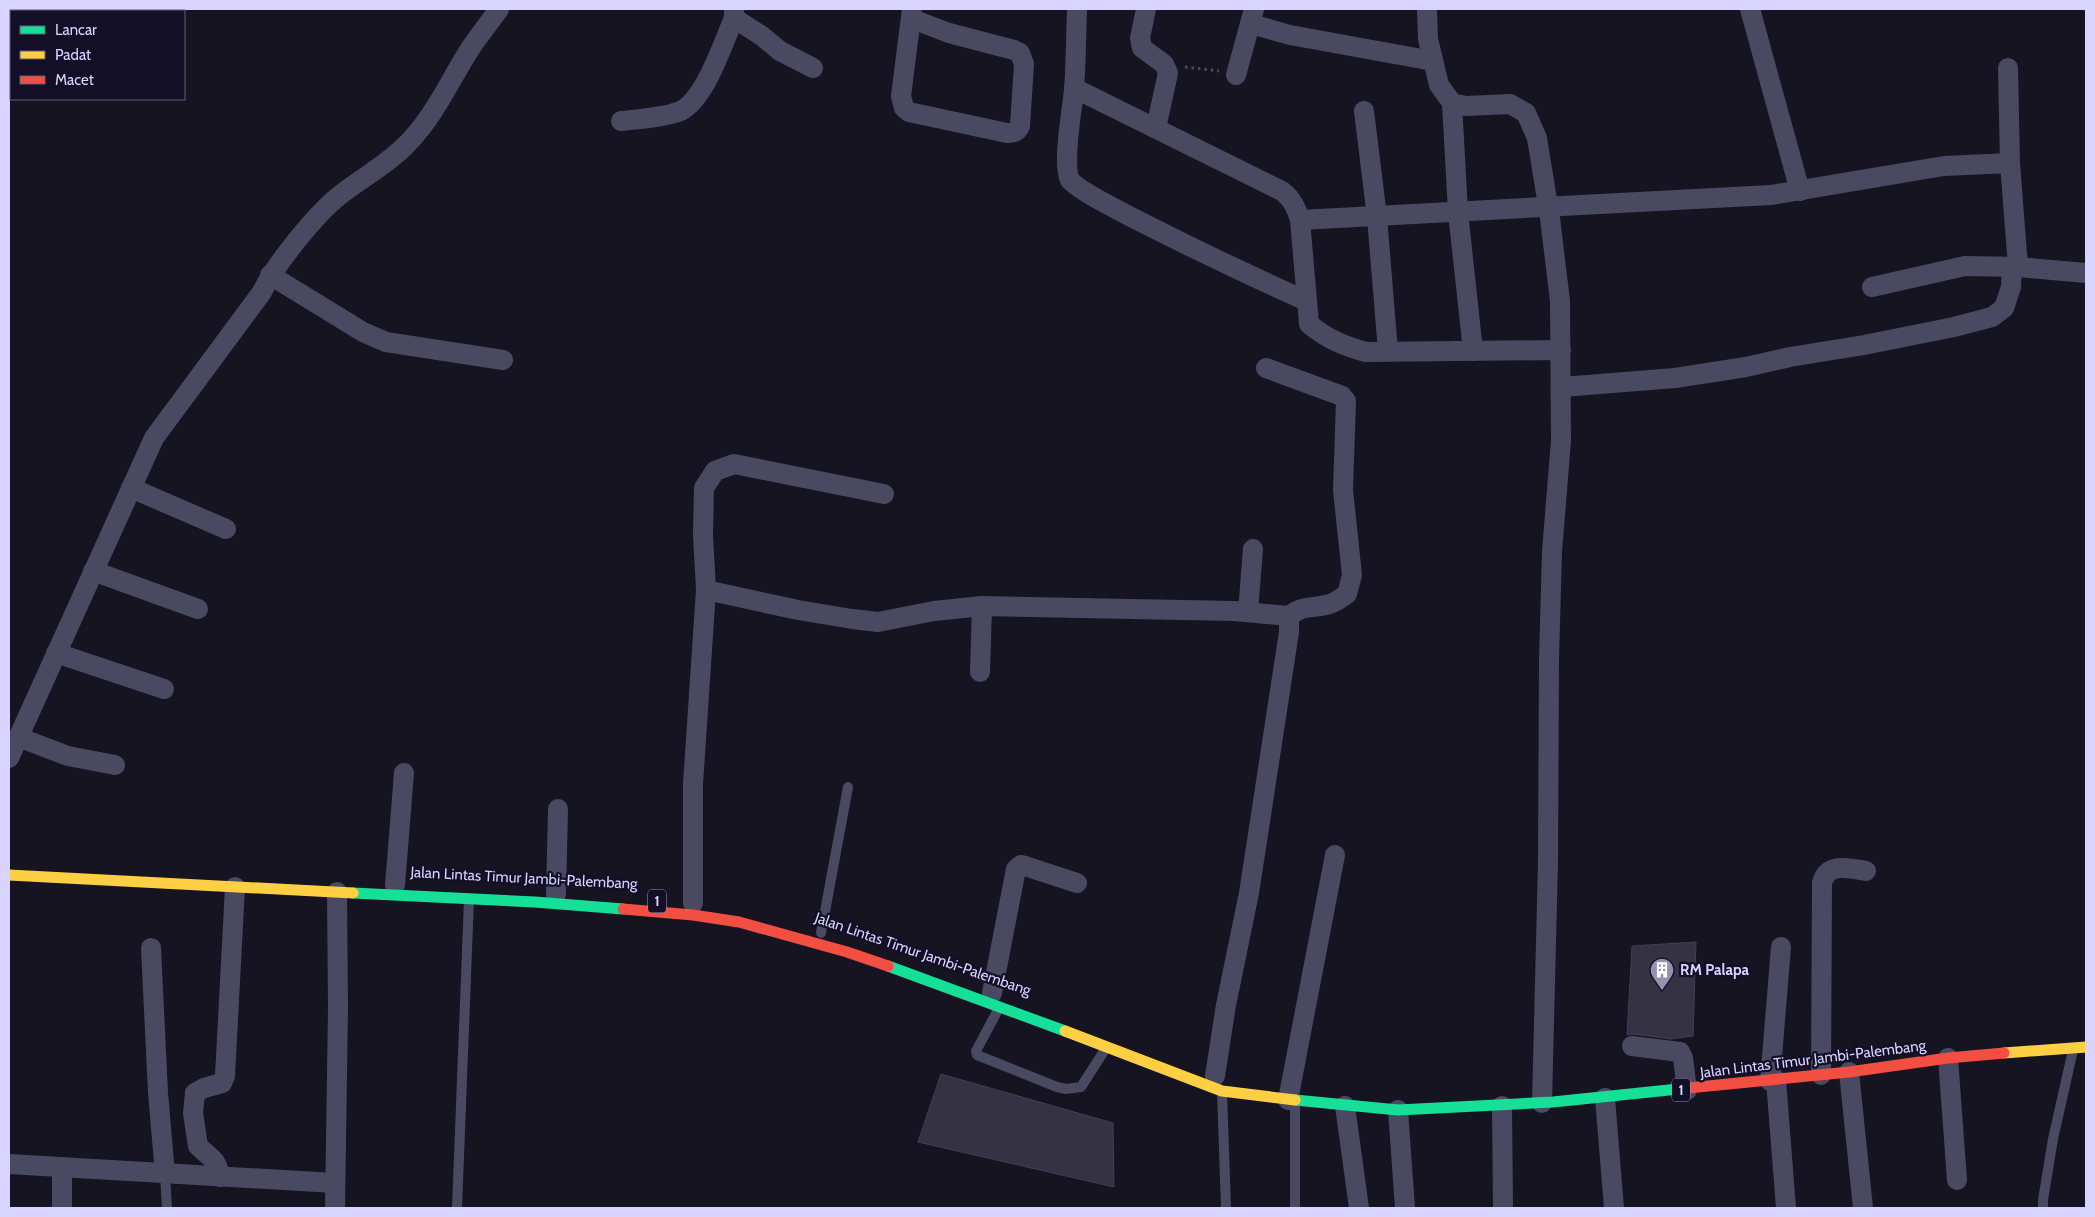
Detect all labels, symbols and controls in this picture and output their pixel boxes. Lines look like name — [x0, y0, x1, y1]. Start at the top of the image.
legend — [10, 10, 185, 100]
text: Lancar — [55, 21, 97, 39]
text: Padat — [55, 46, 91, 64]
text: Macet — [55, 71, 94, 89]
street label: Jalan Lintas Timur Jambi-Palembang — [409, 863, 639, 893]
road number: 1 — [648, 889, 666, 912]
street label: Jalan Lintas Timur Jambi-Palembang — [812, 908, 1034, 1000]
building icon: RM Palapa — [1649, 957, 1675, 991]
place label: RM Palapa — [1680, 961, 1749, 979]
street label: Jalan Lintas Timur Jambi-Palembang — [1698, 1036, 1928, 1082]
road number: 1 — [1672, 1078, 1690, 1102]

